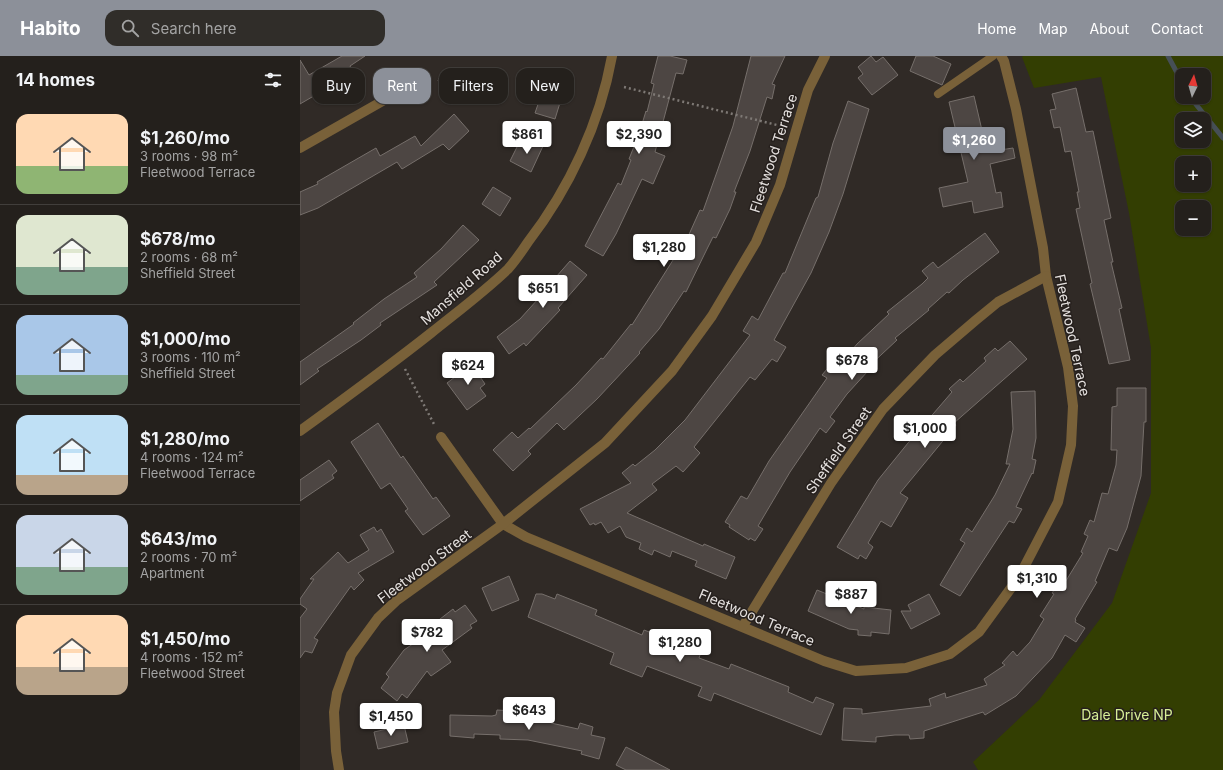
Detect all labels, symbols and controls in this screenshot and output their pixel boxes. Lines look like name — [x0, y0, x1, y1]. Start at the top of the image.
search box — [105, 10, 385, 46]
text: Habito — [20, 17, 81, 40]
icon: search — [119, 17, 141, 39]
text: Search here — [151, 19, 237, 38]
text: Home — [977, 20, 1016, 37]
text: Map — [1038, 20, 1068, 37]
text: About — [1090, 20, 1129, 37]
text: Contact — [1151, 20, 1203, 37]
chip: Buy — [312, 68, 365, 104]
chip: Rent — [373, 68, 431, 104]
chip: Filters — [439, 68, 508, 104]
chip: New — [516, 68, 574, 104]
north arrow — [1175, 68, 1211, 104]
map controls — [1175, 68, 1211, 236]
icon: filters — [262, 69, 284, 91]
text: 14 homes — [16, 70, 95, 90]
street label: Fleetwood Terrace — [746, 91, 800, 215]
button: layers — [1175, 112, 1211, 148]
pin: $861 — [503, 121, 551, 155]
pin: $2,390 — [606, 121, 672, 155]
text: $861 — [511, 126, 543, 142]
text: $2,390 — [616, 126, 662, 142]
pin: $1,260 — [941, 127, 1007, 161]
text: $1,260/mo — [140, 128, 230, 148]
icon: home — [48, 130, 96, 178]
text: $1,260 — [952, 132, 996, 148]
text: 3 rooms · 98 m² — [140, 148, 238, 164]
button: + — [1175, 156, 1211, 192]
text: Fleetwood Terrace — [140, 164, 255, 180]
button: − — [1175, 200, 1211, 236]
text: $678/mo — [140, 229, 215, 249]
icon: home — [48, 231, 96, 279]
pin: $1,280 — [631, 234, 697, 268]
text: $1,280 — [642, 239, 686, 255]
street label: Mansfield Road — [417, 248, 505, 328]
text: 2 rooms · 68 m² — [140, 249, 238, 265]
text: Sheffield Street — [140, 265, 235, 281]
street label: Fleetwood Terrace — [1052, 273, 1094, 397]
pin: $651 — [519, 275, 567, 309]
text: $651 — [528, 280, 558, 296]
text: $1,000/mo — [140, 329, 231, 349]
icon: home — [48, 331, 96, 379]
pin: $678 — [828, 347, 876, 381]
text: 3 rooms · 110 m² — [140, 349, 241, 365]
pin: $624 — [444, 352, 492, 386]
text: $678 — [836, 352, 868, 368]
text: $624 — [451, 357, 485, 373]
text: Sheffield Street — [140, 365, 235, 381]
street label: Sheffield Street — [802, 403, 875, 497]
pin: $1,000 — [892, 415, 958, 449]
text: $1,000 — [903, 420, 947, 436]
text: $1,280/mo — [140, 429, 230, 449]
icon: home — [48, 431, 96, 479]
text: 4 rooms · 124 m² — [140, 449, 244, 465]
text: Fleetwood Terrace — [140, 465, 255, 481]
street label: Fleetwood Street — [374, 525, 474, 607]
text: $643/mo — [140, 529, 217, 549]
icon: home — [48, 531, 96, 579]
text: 2 rooms · 70 m² — [140, 549, 237, 565]
text: Apartment — [140, 565, 205, 581]
pin: $1,310 — [1004, 565, 1070, 599]
text: $1,310 — [1017, 570, 1057, 586]
pin: $887 — [827, 581, 875, 615]
street label: Fleetwood Terrace — [697, 585, 817, 649]
text: $887 — [835, 586, 868, 602]
pin: $782 — [403, 619, 451, 653]
text: $782 — [411, 624, 443, 640]
text: $1,450/mo — [140, 629, 231, 649]
pin: $1,280 — [647, 629, 713, 663]
icon: home — [48, 631, 96, 679]
text: $1,280 — [658, 634, 702, 650]
text: 4 rooms · 152 m² — [140, 649, 244, 665]
text: Fleetwood Street — [140, 665, 245, 681]
pin: $643 — [505, 697, 553, 731]
text: $643 — [512, 702, 546, 718]
pin: $1,450 — [358, 703, 424, 737]
park label: Dale Drive NP — [1081, 706, 1173, 723]
text: $1,450 — [369, 708, 413, 724]

